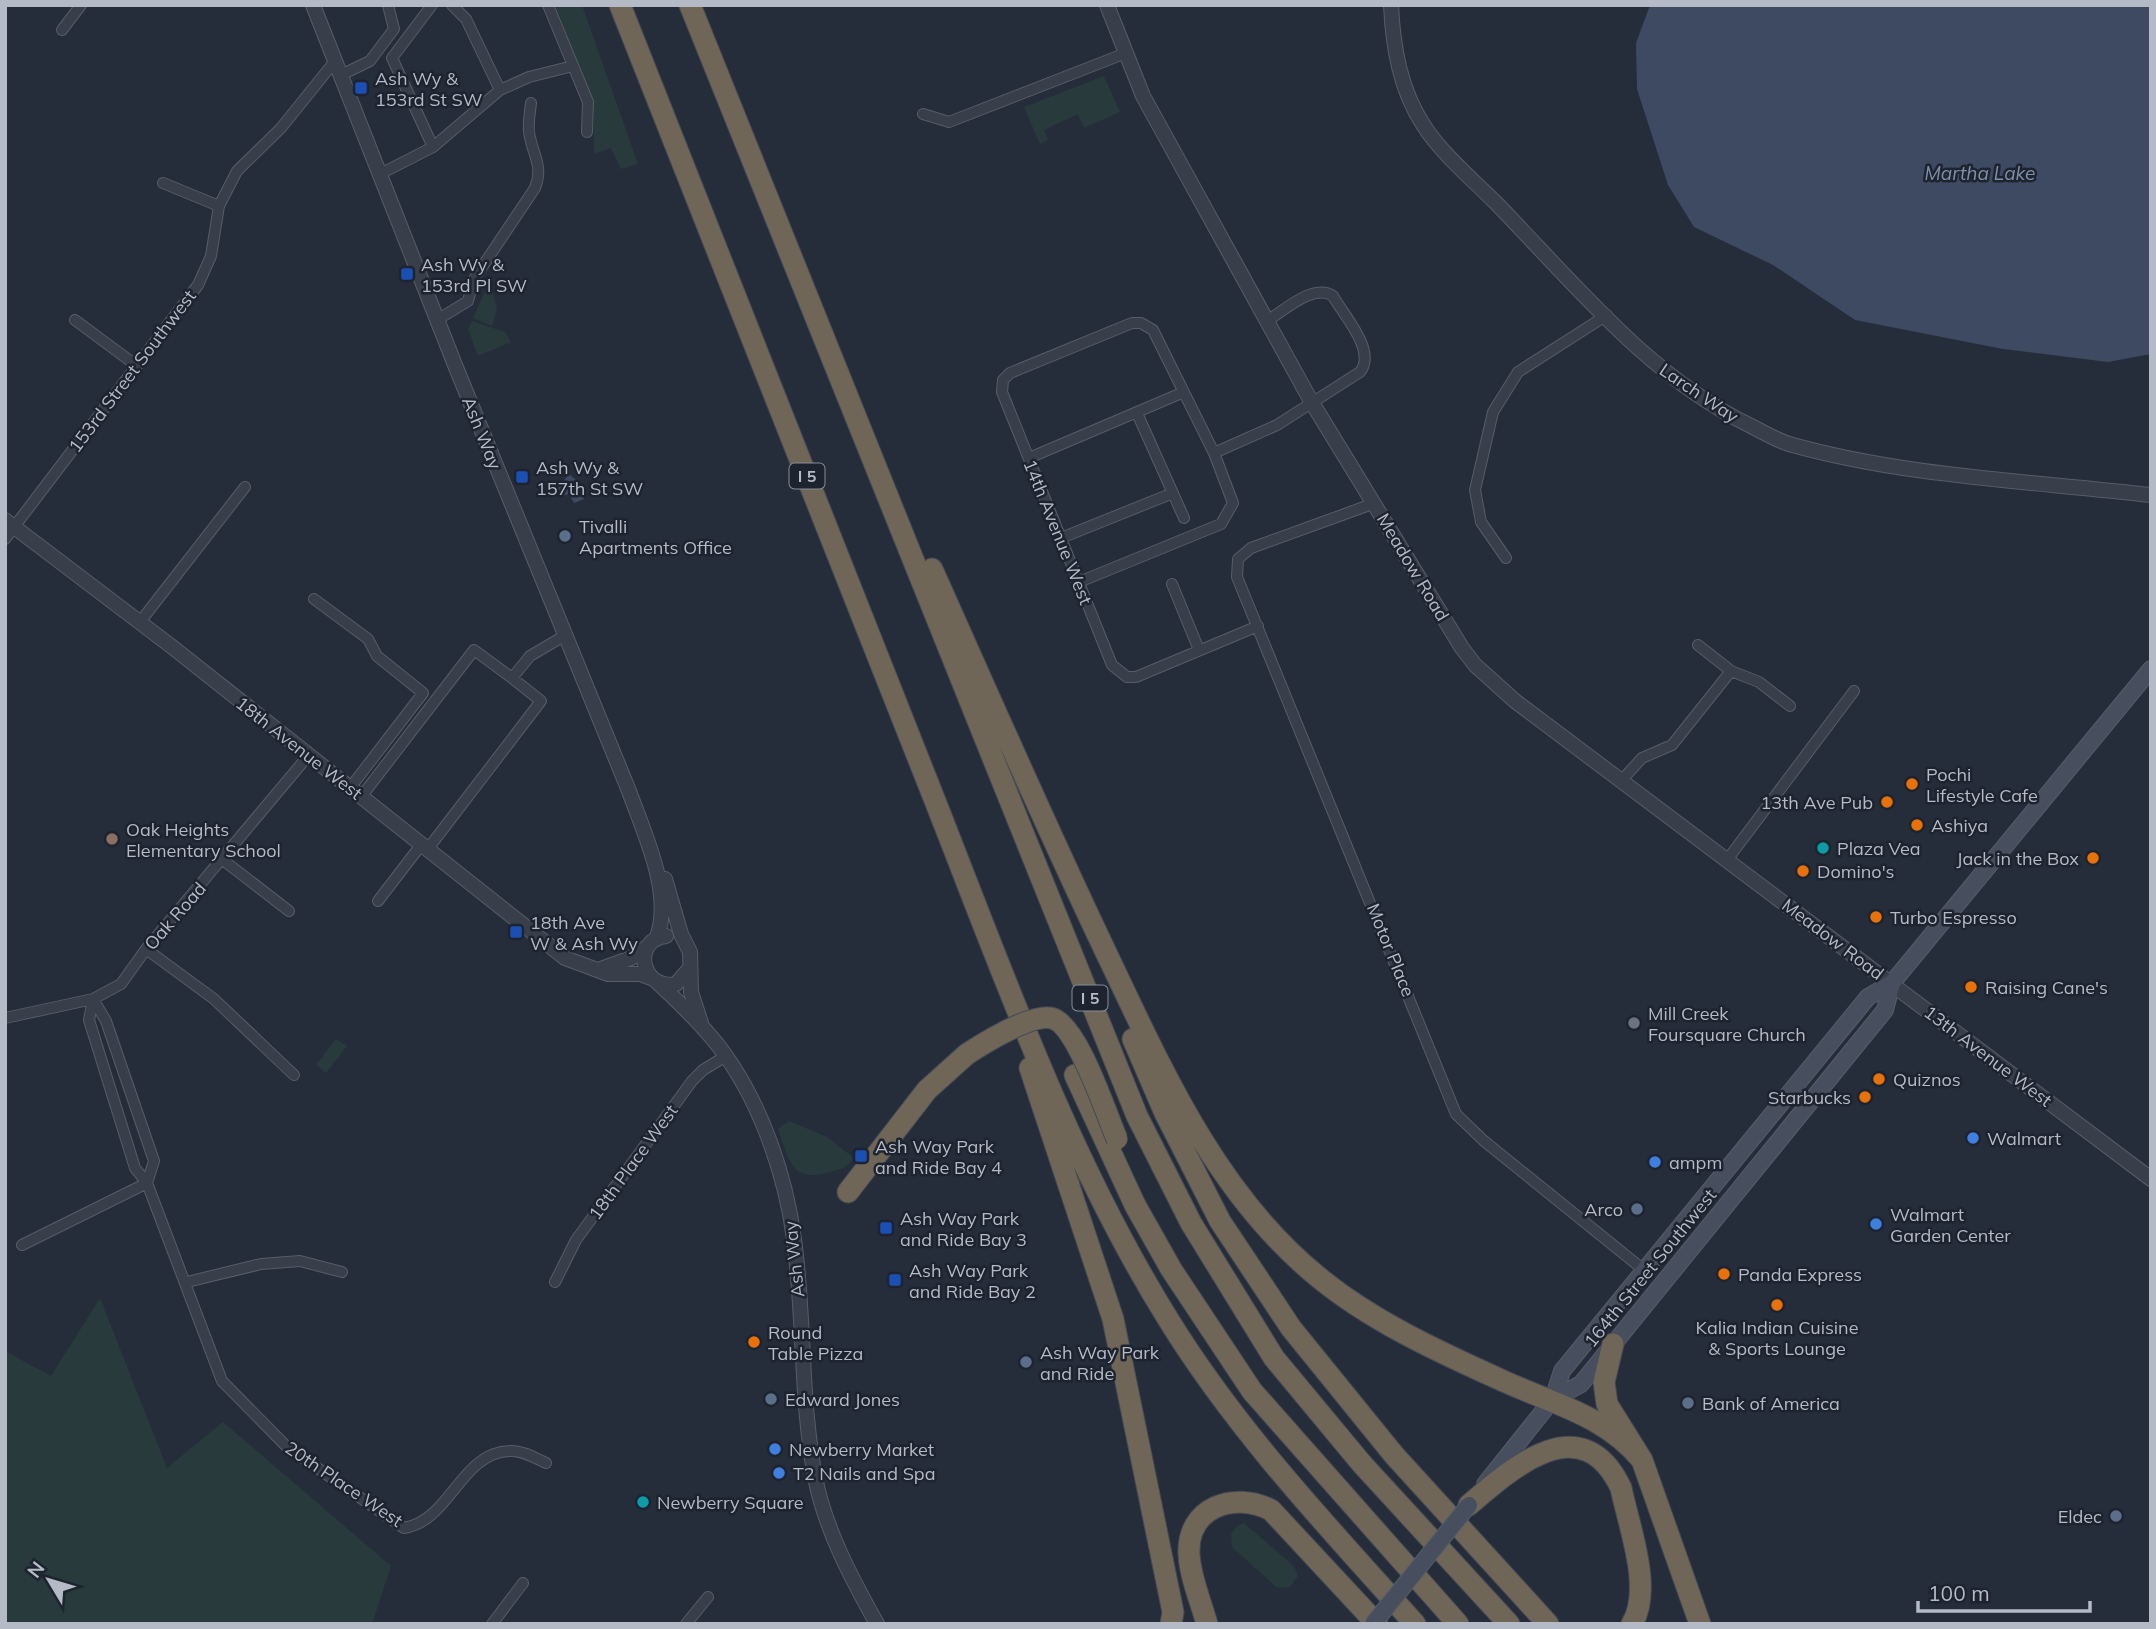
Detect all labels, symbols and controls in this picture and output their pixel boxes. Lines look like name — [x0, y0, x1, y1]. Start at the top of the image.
place label: Ash Wy & 153rd St SW — [375, 67, 483, 111]
marker: Ash Wy & 153rd St SW — [353, 80, 369, 96]
water label: Martha Lake — [1925, 161, 2035, 185]
place label: Ash Wy & 153rd Pl SW — [421, 253, 527, 297]
marker: Ash Wy & 153rd Pl SW — [399, 266, 415, 282]
street label: 153rd Street Southwest — [63, 285, 201, 457]
street label: Larch Way — [1655, 358, 1743, 428]
street label: Ash Way — [457, 393, 507, 473]
place label: Ash Wy & 157th St SW — [536, 456, 643, 500]
street label: 14th Avenue West — [1018, 456, 1098, 608]
road number: I 5 — [790, 463, 824, 489]
marker: Ash Wy & 157th St SW — [514, 469, 530, 485]
street label: Meadow Road — [1372, 509, 1454, 625]
place label: Tivalli Apartments Office — [579, 515, 732, 559]
marker: Tivalli Apartments Office — [557, 528, 573, 544]
street label: 18th Avenue West — [231, 691, 367, 805]
place label: Pochi Lifestyle Cafe — [1926, 763, 2038, 807]
marker: Pochi Lifestyle Cafe — [1904, 776, 1920, 792]
place label: 13th Ave Pub — [1760, 791, 1873, 814]
marker: 13th Ave Pub — [1879, 794, 1895, 810]
place label: Ashiya — [1931, 814, 1988, 837]
marker: Ashiya — [1909, 817, 1925, 833]
place label: Oak Heights Elementary School — [126, 818, 281, 862]
marker: Oak Heights Elementary School — [104, 831, 120, 847]
place label: Plaza Vea — [1837, 837, 1921, 860]
marker: Plaza Vea — [1815, 840, 1831, 856]
place label: Jack in the Box — [1957, 847, 2079, 870]
marker: Jack in the Box — [2085, 850, 2101, 866]
place label: Domino's — [1817, 860, 1895, 883]
marker: Domino's — [1795, 863, 1811, 879]
street label: Oak Road — [139, 877, 211, 955]
street label: Meadow Road — [1778, 893, 1888, 985]
street label: Motor Place — [1362, 900, 1420, 1000]
place label: Turbo Espresso — [1890, 906, 2017, 929]
marker: Turbo Espresso — [1868, 909, 1884, 925]
place label: 18th Ave W & Ash Wy — [530, 911, 638, 955]
marker: 18th Ave W & Ash Wy — [508, 924, 524, 940]
place label: Raising Cane's — [1985, 976, 2108, 999]
marker: Raising Cane's — [1963, 979, 1979, 995]
road number: I 5 — [1072, 986, 1108, 1010]
street label: 13th Avenue West — [1919, 1000, 2057, 1112]
place label: Mill Creek Foursquare Church — [1648, 1002, 1806, 1046]
marker: Mill Creek Foursquare Church — [1626, 1015, 1642, 1031]
place label: Quiznos — [1893, 1068, 1961, 1091]
marker: Quiznos — [1871, 1071, 1887, 1087]
place label: Starbucks — [1768, 1086, 1851, 1109]
marker: Starbucks — [1857, 1089, 1873, 1105]
street label: 18th Place West — [583, 1100, 683, 1224]
place label: Walmart — [1987, 1127, 2061, 1150]
marker: Walmart — [1965, 1130, 1981, 1146]
place label: Ash Way Park and Ride Bay 4 — [875, 1135, 1002, 1179]
marker: Ash Way Park and Ride Bay 4 — [853, 1148, 869, 1164]
place label: ampm — [1669, 1151, 1722, 1174]
marker: ampm — [1647, 1154, 1663, 1170]
street label: 164th Street Southwest — [1579, 1184, 1721, 1352]
place label: Arco — [1584, 1198, 1623, 1221]
marker: Arco — [1629, 1201, 1645, 1217]
place label: Walmart Garden Center — [1890, 1203, 2011, 1247]
place label: Ash Way Park and Ride Bay 3 — [900, 1207, 1027, 1251]
marker: Walmart Garden Center — [1868, 1216, 1884, 1232]
street label: Ash Way — [779, 1219, 809, 1298]
marker: Ash Way Park and Ride Bay 3 — [878, 1220, 894, 1236]
place label: Ash Way Park and Ride Bay 2 — [909, 1259, 1036, 1303]
place label: Panda Express — [1738, 1263, 1862, 1286]
marker: Panda Express — [1716, 1266, 1732, 1282]
marker: Ash Way Park and Ride Bay 2 — [887, 1272, 903, 1288]
marker: Kalia Indian Cuisine & Sports Lounge — [1769, 1297, 1785, 1313]
place label: Kalia Indian Cuisine & Sports Lounge — [1696, 1316, 1858, 1360]
place label: Round Table Pizza — [768, 1321, 863, 1365]
marker: Round Table Pizza — [746, 1334, 762, 1350]
place label: Ash Way Park and Ride — [1040, 1341, 1160, 1385]
marker: Ash Way Park and Ride — [1018, 1354, 1034, 1370]
place label: Edward Jones — [785, 1388, 900, 1411]
marker: Edward Jones — [763, 1391, 779, 1407]
place label: Bank of America — [1702, 1392, 1840, 1415]
marker: Bank of America — [1680, 1395, 1696, 1411]
street label: 20th Place West — [281, 1436, 407, 1532]
place label: Newberry Market — [789, 1438, 934, 1461]
marker: Newberry Market — [767, 1441, 783, 1457]
place label: T2 Nails and Spa — [793, 1462, 935, 1485]
marker: T2 Nails and Spa — [771, 1465, 787, 1481]
place label: Newberry Square — [657, 1491, 804, 1514]
marker: Newberry Square — [635, 1494, 651, 1510]
place label: Eldec — [2058, 1505, 2102, 1528]
marker: Eldec — [2108, 1508, 2124, 1524]
north arrow — [14, 1545, 84, 1615]
text: N — [22, 1556, 49, 1583]
scale bar — [1918, 1570, 2090, 1614]
text: 100 m — [1928, 1580, 1990, 1606]

